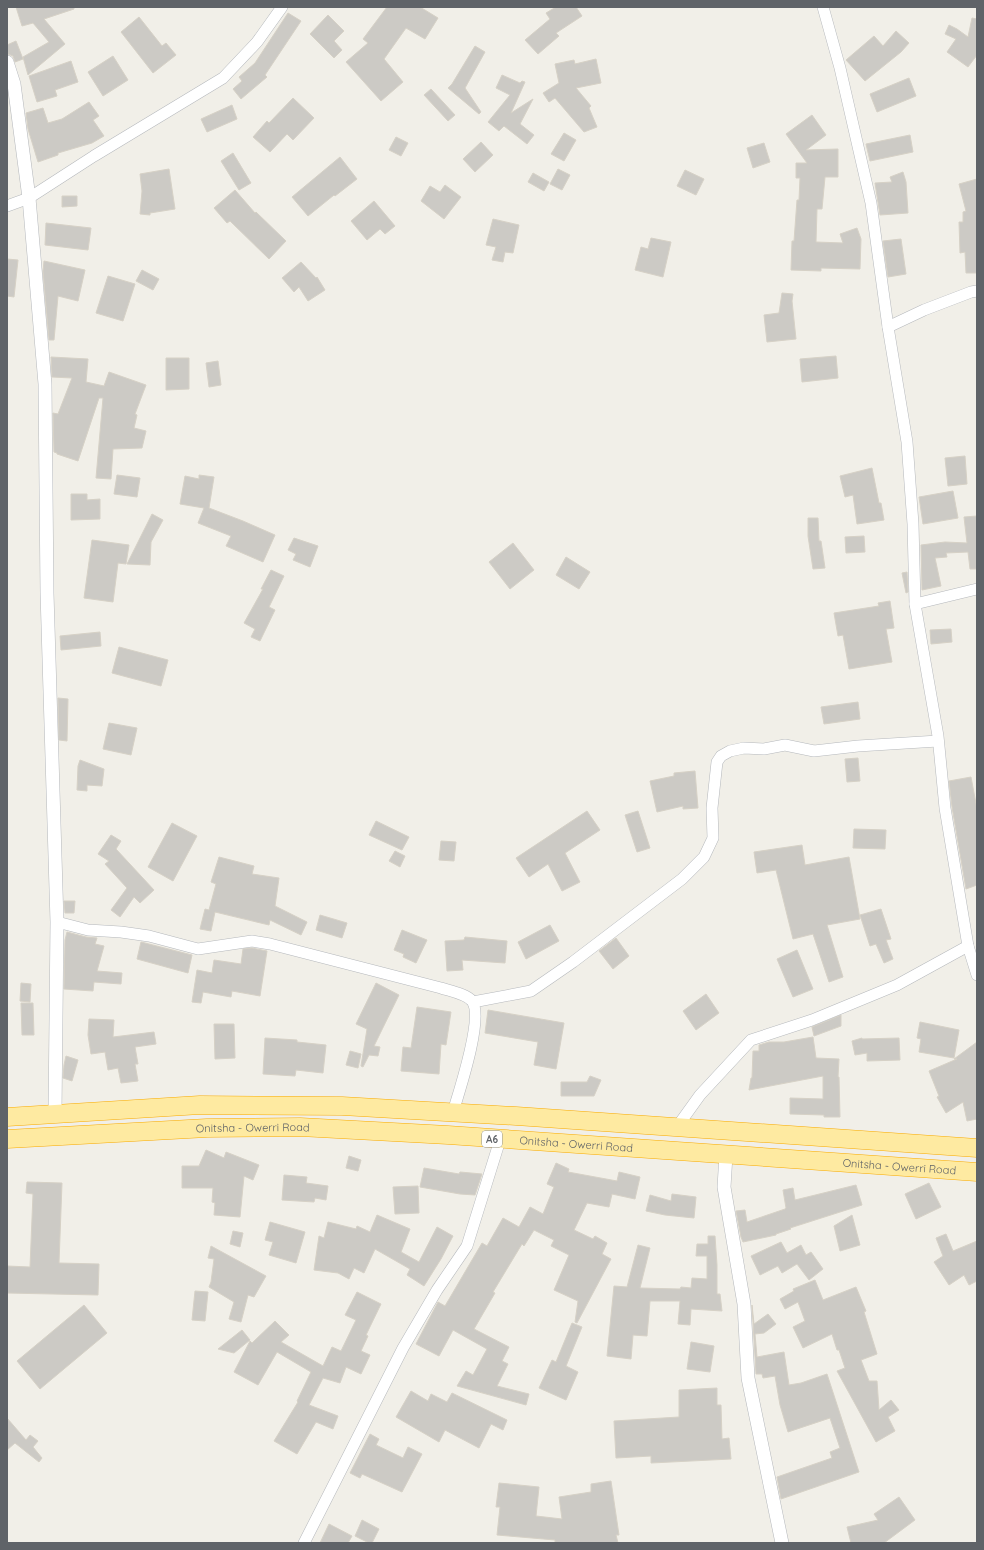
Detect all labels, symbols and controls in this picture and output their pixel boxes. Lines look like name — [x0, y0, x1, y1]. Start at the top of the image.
street label: Onitsha - Owerri Road — [195, 1120, 310, 1136]
road number: A6 — [482, 1131, 502, 1147]
street label: Onitsha - Owerri Road — [519, 1133, 633, 1155]
street label: Onitsha - Owerri Road — [842, 1156, 957, 1178]

